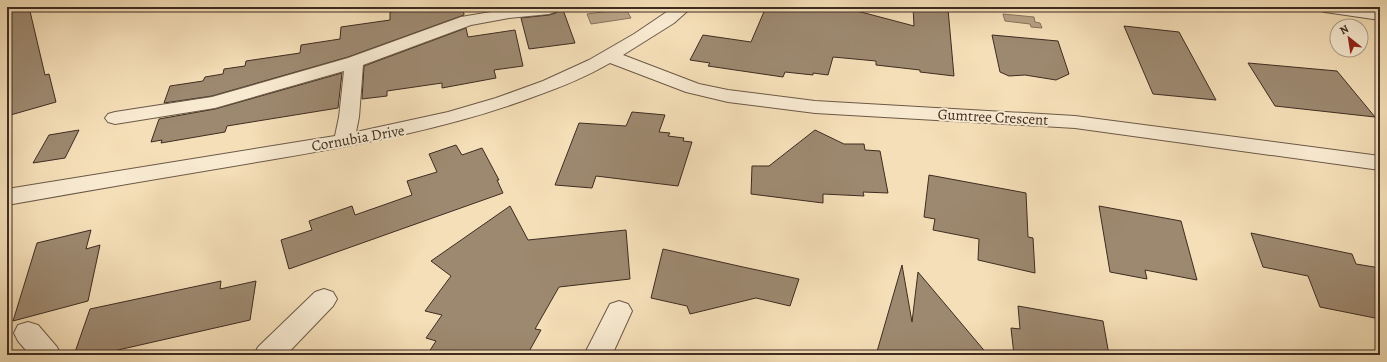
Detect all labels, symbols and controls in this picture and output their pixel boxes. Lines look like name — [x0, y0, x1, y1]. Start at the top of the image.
north arrow — [1329, 18, 1369, 58]
text: N — [1337, 21, 1351, 38]
street label: Gumtree Crescent — [937, 104, 1049, 130]
street label: Cornubia Drive — [310, 120, 406, 156]

